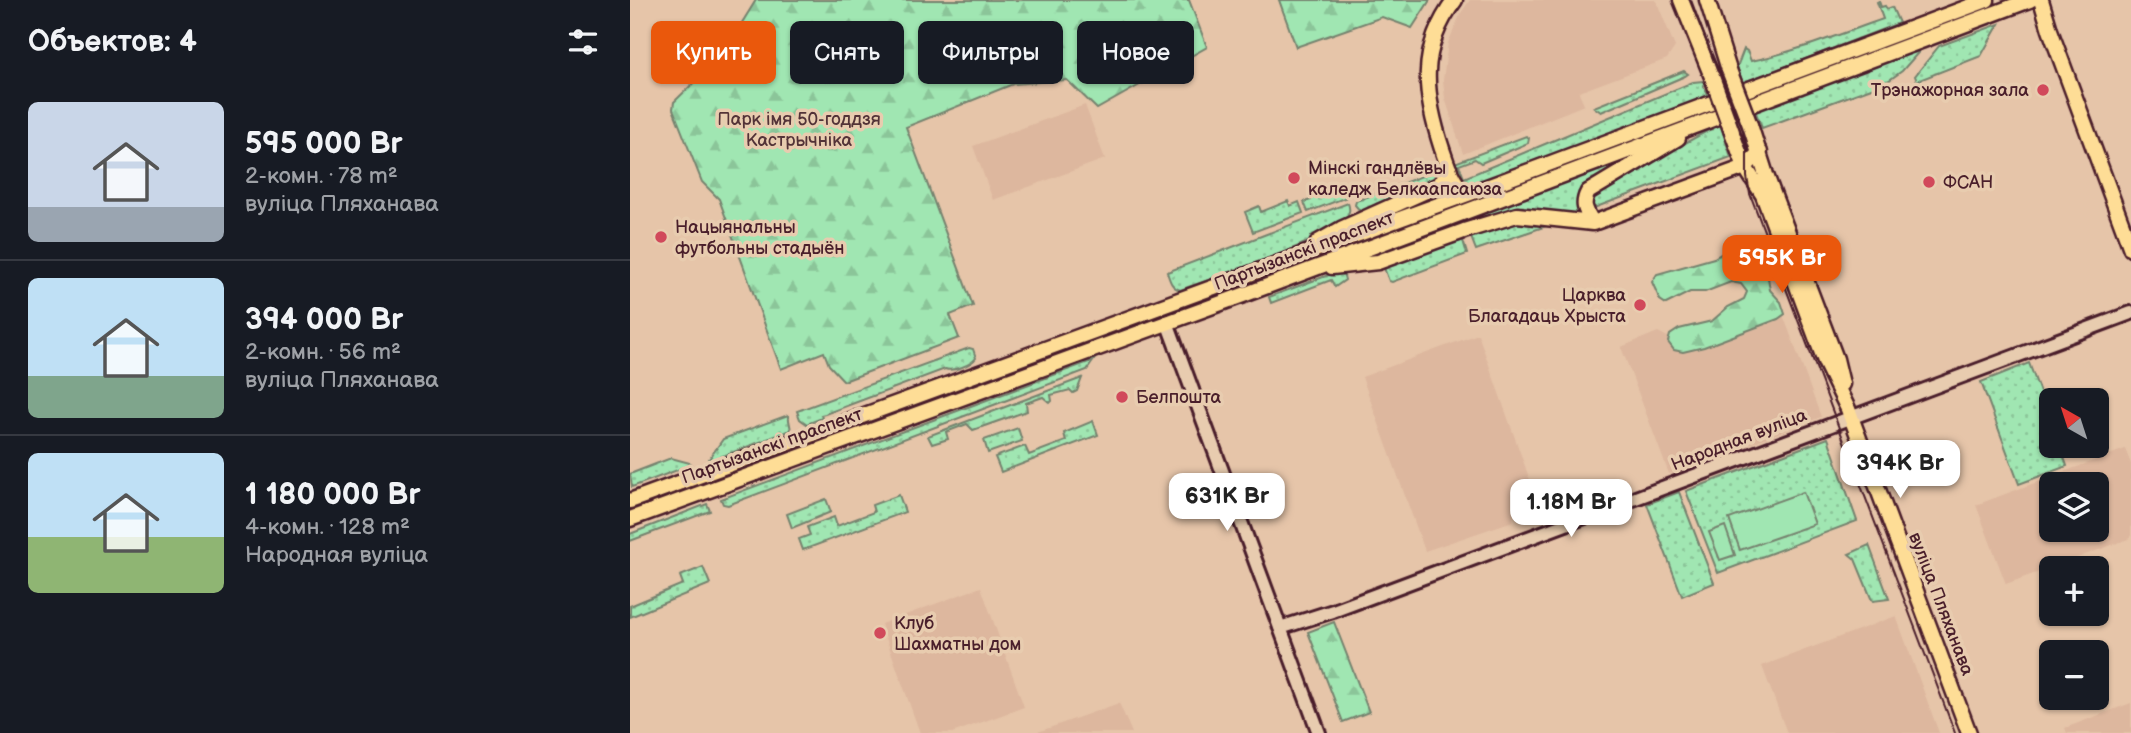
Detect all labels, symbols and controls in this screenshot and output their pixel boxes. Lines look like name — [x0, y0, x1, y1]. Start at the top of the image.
chip: Купить — [651, 21, 776, 84]
chip: Снять — [790, 21, 904, 84]
chip: Фильтры — [918, 21, 1063, 84]
chip: Новое — [1077, 21, 1194, 84]
icon: filters — [564, 23, 602, 61]
text: Объектов: 4 — [28, 24, 197, 60]
place label: Трэнажорная зала — [1871, 80, 2029, 101]
marker: Трэнажорная зала — [2035, 82, 2051, 98]
park label: Парк імя 50-годдзя Кастрычніка — [717, 109, 881, 151]
text: 595 000 Br — [245, 126, 403, 162]
icon: home — [84, 130, 168, 214]
place label: Мінскі гандлёвы каледж Белкаапсаюза — [1308, 158, 1503, 200]
text: 2-комн. · 78 m² — [245, 162, 398, 190]
marker: Мінскі гандлёвы каледж Белкаапсаюза — [1286, 170, 1302, 186]
place label: ФСАН — [1943, 172, 1993, 193]
marker: ФСАН — [1921, 174, 1937, 190]
text: вуліца Пляханава — [245, 190, 439, 218]
street label: Партызанскі праспект — [1211, 207, 1397, 295]
place label: Нацыянальны футбольны стадыён — [675, 217, 844, 259]
marker: Нацыянальны футбольны стадыён — [653, 229, 669, 245]
pin: 595K Br — [1717, 236, 1847, 295]
text: 595K Br — [1738, 244, 1826, 272]
place label: Царква Благадаць Хрыста — [1468, 285, 1626, 327]
marker: Царква Благадаць Хрыста — [1632, 297, 1648, 313]
text: 394 000 Br — [245, 302, 403, 338]
icon: home — [84, 306, 168, 390]
text: 2-комн. · 56 m² — [245, 338, 401, 366]
text: вуліца Пляханава — [245, 366, 439, 394]
place label: Белпошта — [1136, 387, 1221, 408]
north arrow — [2039, 388, 2109, 458]
map controls — [2039, 388, 2109, 710]
marker: Белпошта — [1114, 389, 1130, 405]
street label: Партызанскі праспект — [679, 403, 866, 489]
street label: Народная вуліца — [1668, 404, 1810, 475]
pin: 394K Br — [1835, 440, 1965, 500]
text: 394K Br — [1856, 449, 1944, 477]
button: layers — [2039, 472, 2109, 542]
pin: 631K Br — [1162, 474, 1292, 533]
text: 1 180 000 Br — [245, 477, 420, 513]
pin: 1.18M Br — [1499, 480, 1643, 539]
icon: home — [84, 481, 168, 565]
text: 631K Br — [1185, 482, 1269, 510]
text: 1.18M Br — [1526, 488, 1616, 516]
text: 4-комн. · 128 m² — [245, 513, 410, 541]
street label: вуліца Пляханава — [1904, 529, 1978, 679]
text: Народная вуліца — [245, 541, 428, 569]
button: + — [2039, 556, 2109, 626]
place label: Клуб Шахматны дом — [894, 613, 1021, 655]
marker: Клуб Шахматны дом — [872, 625, 888, 641]
button: − — [2039, 640, 2109, 710]

